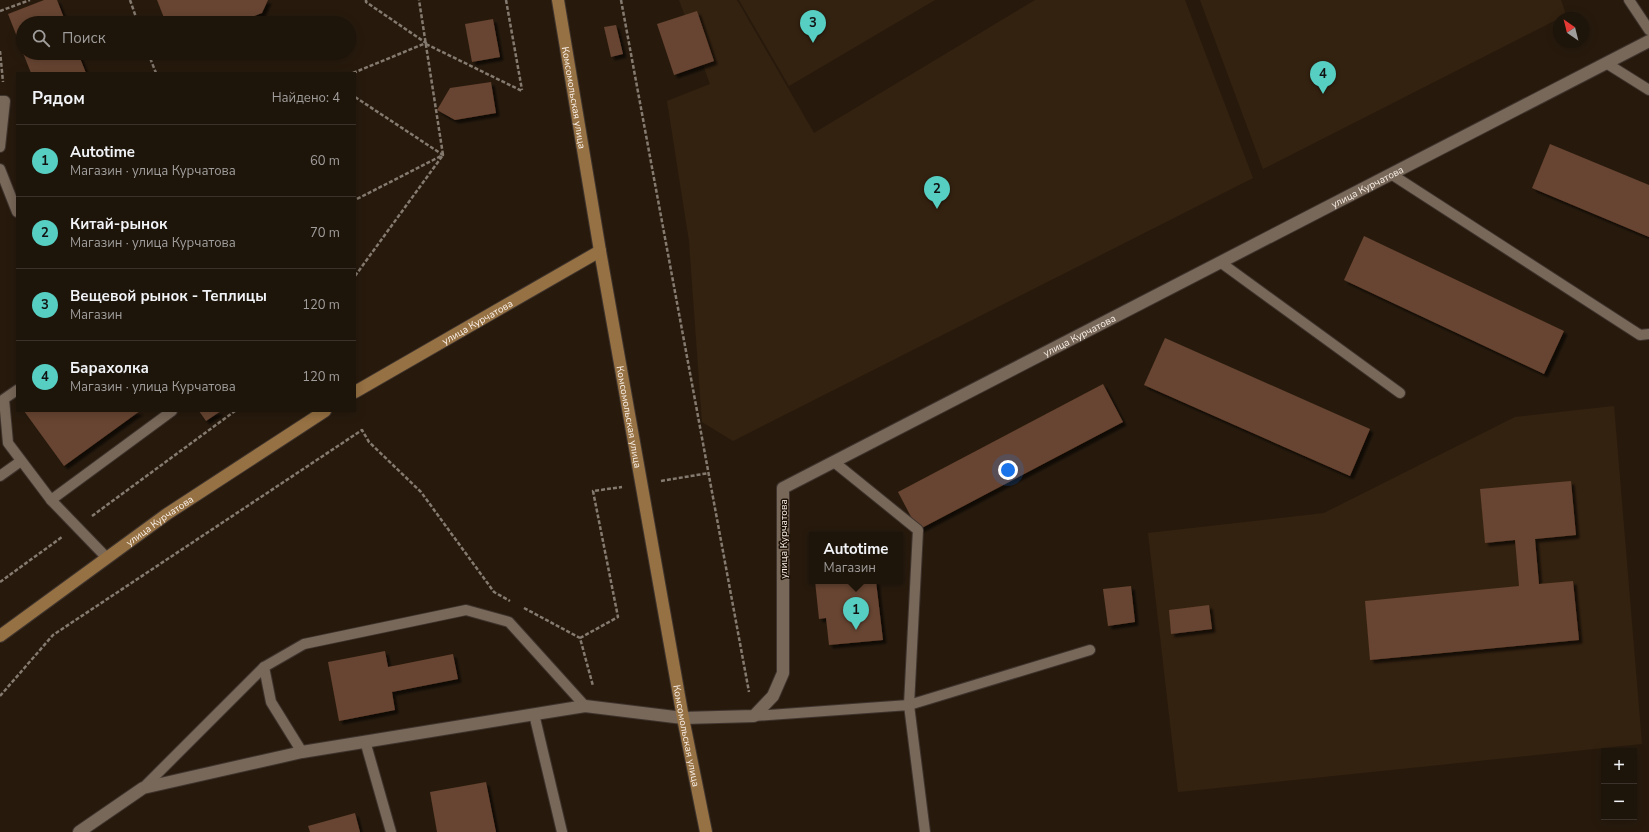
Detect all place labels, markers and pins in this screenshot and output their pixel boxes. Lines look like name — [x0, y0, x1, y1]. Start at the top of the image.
pin: 3 — [800, 10, 826, 43]
pin: 4 — [1310, 61, 1336, 94]
pin: 2 — [924, 176, 950, 209]
pin: 1 — [843, 597, 869, 630]

